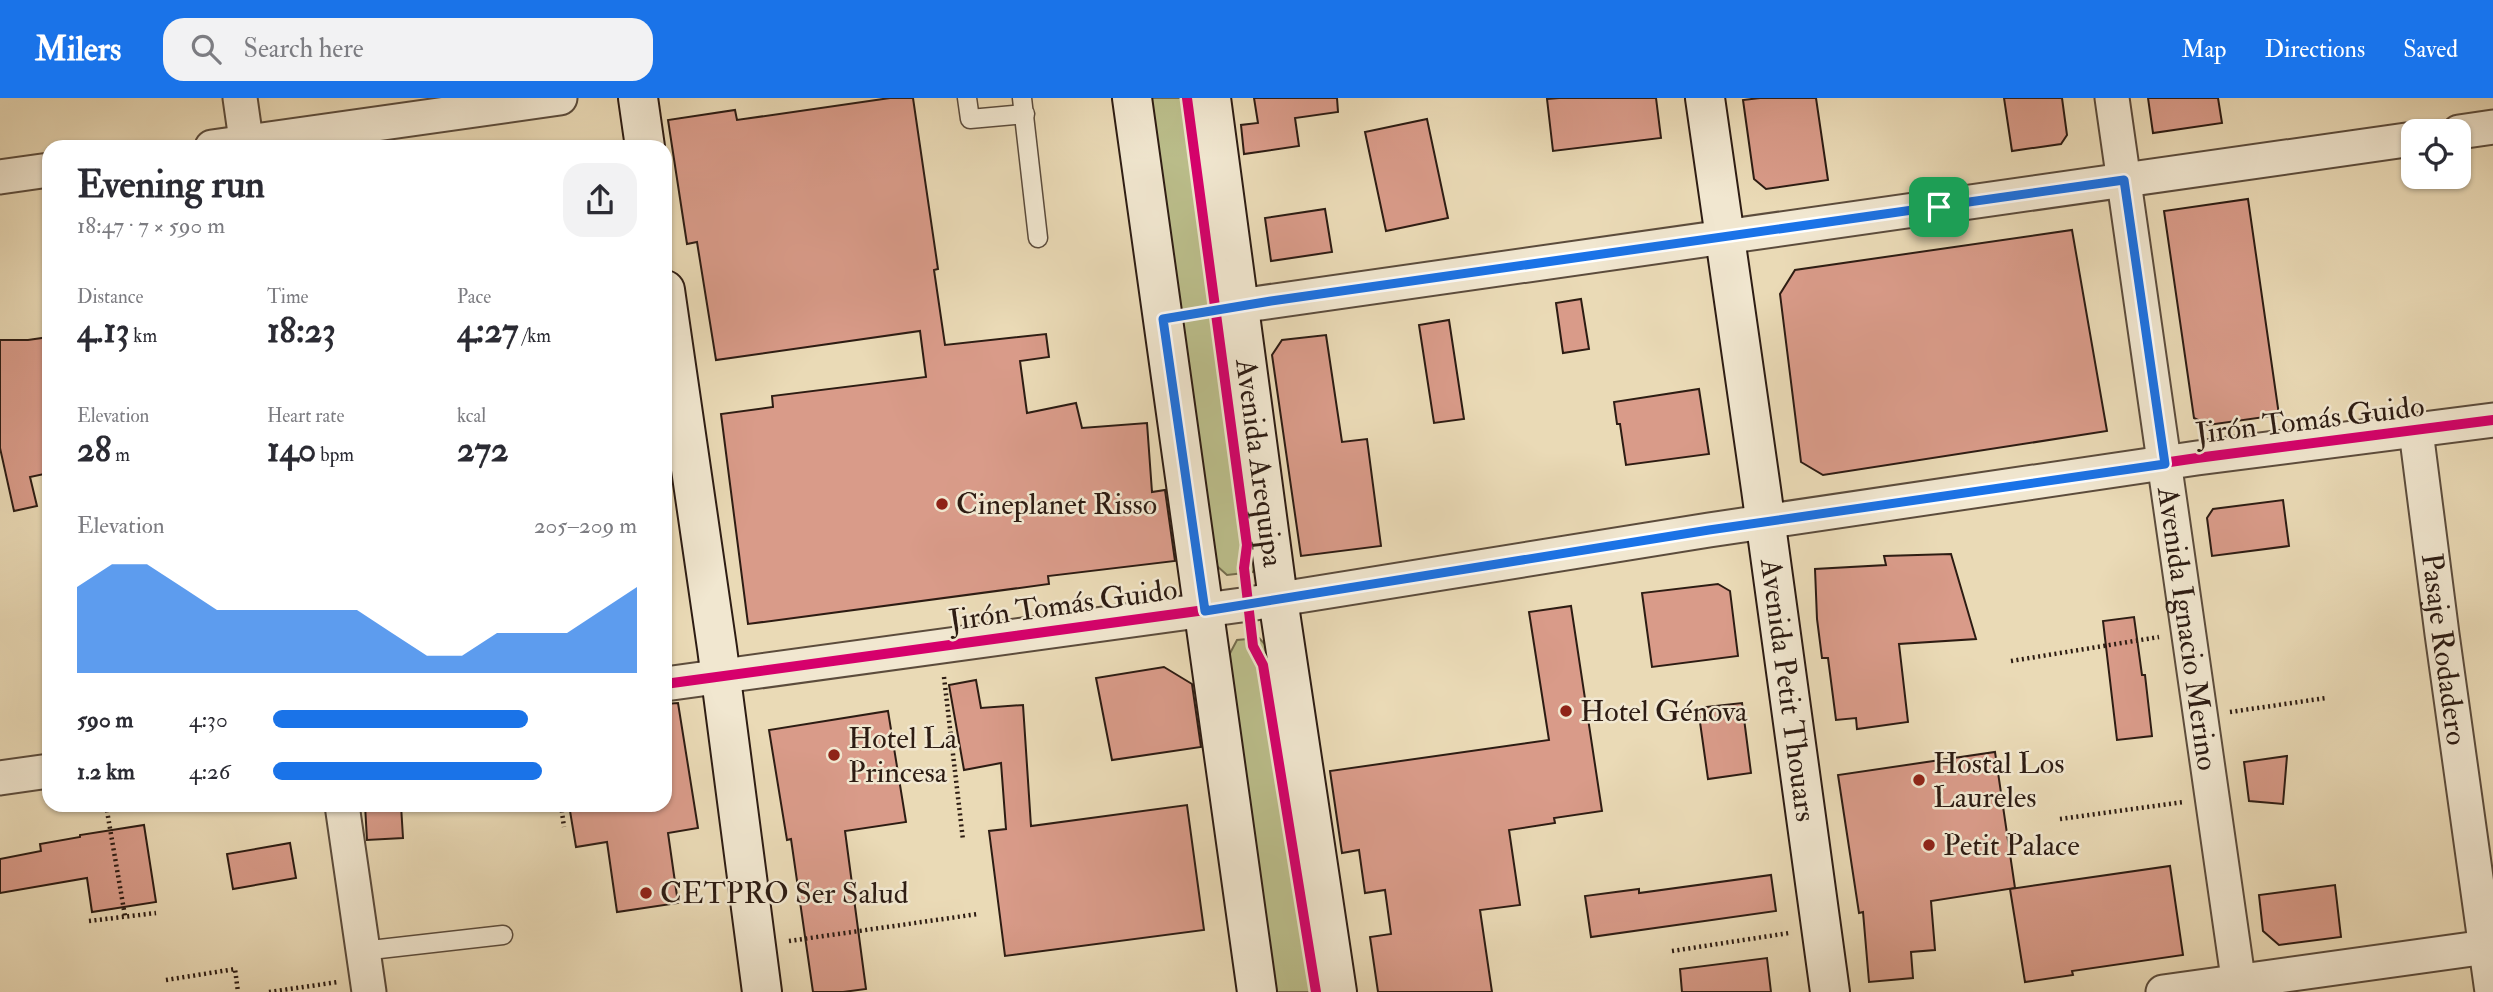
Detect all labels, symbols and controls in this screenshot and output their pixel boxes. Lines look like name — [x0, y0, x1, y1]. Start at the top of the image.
search box — [163, 18, 653, 81]
text: Milers — [35, 29, 121, 70]
icon: search — [187, 30, 225, 68]
text: Search here — [243, 33, 364, 65]
text: Map — [2181, 34, 2226, 65]
text: Directions — [2264, 34, 2365, 65]
text: Saved — [2403, 34, 2458, 65]
map controls — [2401, 119, 2471, 189]
button: locate — [2401, 119, 2471, 189]
text: Evening run — [77, 161, 265, 209]
button: share — [563, 163, 637, 237]
pin — [1909, 177, 1969, 237]
icon: arrive — [1920, 188, 1958, 226]
text: 18:47 · 7 × 590 m — [77, 211, 225, 240]
text: Distance — [77, 285, 143, 309]
text: Time — [267, 285, 309, 309]
text: Pace — [457, 285, 491, 309]
text: 4.13 — [77, 309, 129, 353]
text: 18:23 — [267, 309, 336, 353]
text: 4:27 — [457, 309, 518, 353]
text: km — [129, 324, 157, 348]
text: /km — [518, 324, 551, 348]
street label: Avenida Arequipa — [1227, 355, 1292, 570]
street label: Jirón Tomás Guido — [2193, 388, 2426, 453]
text: Elevation — [77, 404, 149, 428]
text: Heart rate — [267, 404, 344, 428]
text: kcal — [457, 404, 486, 428]
text: 28 — [77, 428, 111, 472]
text: 140 — [267, 428, 316, 472]
text: 272 — [457, 428, 508, 472]
text: m — [111, 443, 130, 467]
text: bpm — [316, 443, 354, 467]
street label: Avenida Ignacio Merino — [2149, 483, 2227, 773]
place label: Cineplanet Risso — [956, 486, 1157, 523]
marker: Cineplanet Risso — [934, 496, 950, 512]
text: Elevation — [77, 511, 165, 540]
text: 205–209 m — [534, 511, 637, 540]
street label: Pasaje Rodadero — [2413, 551, 2476, 747]
street label: Avenida Petit Thouars — [1752, 555, 1825, 824]
street label: Jirón Tomás Guido — [946, 571, 1179, 639]
place label: Hotel Génova — [1580, 693, 1748, 730]
marker: Hotel Génova — [1558, 703, 1574, 719]
text: 590 m — [77, 705, 133, 734]
text: 4:30 — [189, 705, 228, 734]
place label: Hotel La Princesa — [848, 720, 958, 791]
place label: Hostal Los Laureles — [1933, 745, 2065, 816]
marker: Hotel La Princesa — [826, 747, 842, 763]
text: 1.2 km — [77, 757, 135, 786]
text: 4:26 — [189, 757, 230, 786]
marker: Hostal Los Laureles — [1911, 772, 1927, 788]
place label: Petit Palace — [1943, 827, 2080, 864]
marker: Petit Palace — [1921, 837, 1937, 853]
place label: CETPRO Ser Salud — [660, 875, 909, 912]
marker: CETPRO Ser Salud — [638, 885, 654, 901]

